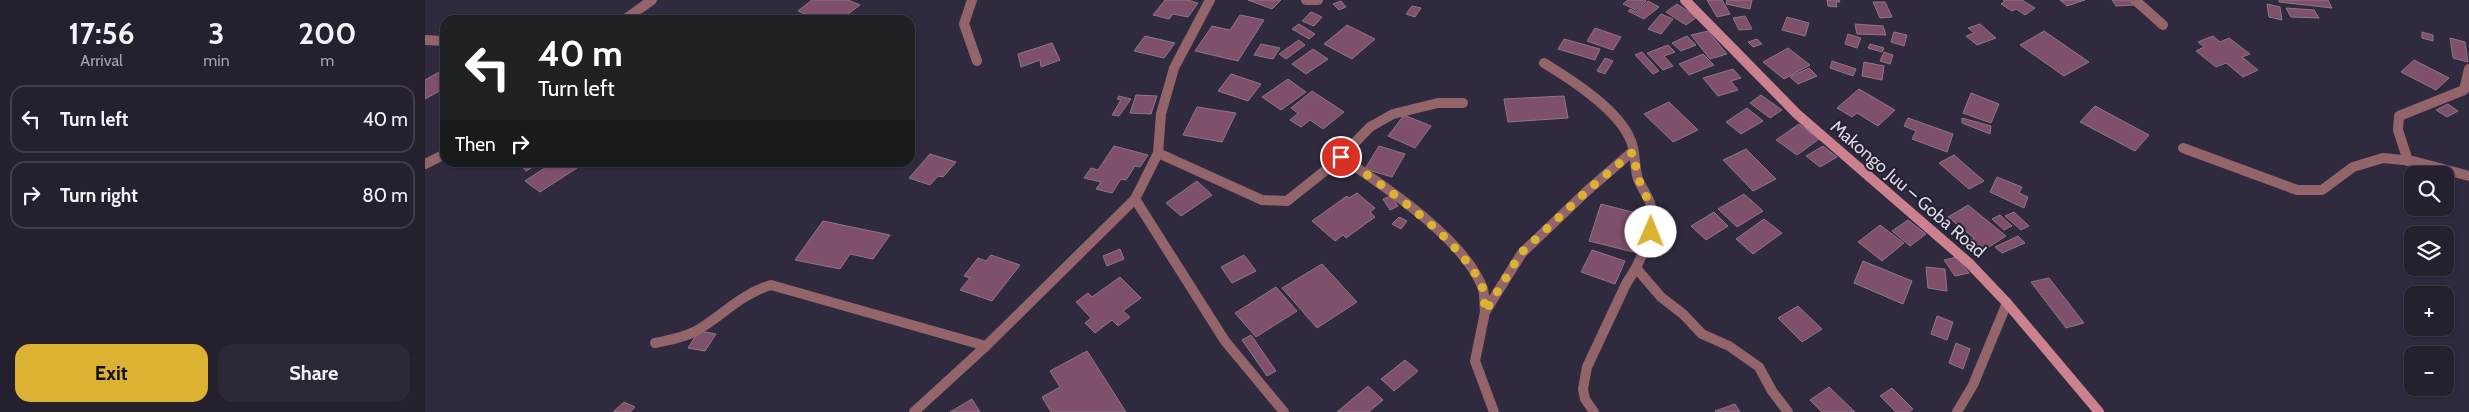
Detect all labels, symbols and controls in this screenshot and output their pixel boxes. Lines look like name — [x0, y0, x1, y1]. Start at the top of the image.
text: 17:56 — [69, 15, 135, 52]
text: 3 — [208, 15, 224, 52]
text: 200 — [298, 15, 356, 52]
text: 40 m — [538, 32, 623, 75]
icon: left — [455, 35, 520, 100]
text: Arrival — [80, 51, 123, 70]
text: min — [203, 51, 230, 70]
text: m — [320, 51, 334, 70]
text: Turn left — [538, 75, 615, 102]
icon: left — [17, 105, 45, 133]
text: Turn left — [60, 108, 128, 131]
text: 40 m — [363, 108, 408, 131]
street label: Makongo Juu – Goba Road — [1826, 116, 1990, 262]
icon: right — [506, 130, 534, 158]
text: Then — [455, 133, 496, 156]
pin — [1320, 136, 1362, 178]
icon: arrive — [1327, 143, 1355, 171]
map controls — [2404, 166, 2454, 396]
button: search — [2404, 166, 2454, 216]
icon: right — [17, 181, 45, 209]
text: Turn right — [60, 184, 138, 207]
text: 80 m — [362, 184, 408, 207]
position arrow — [1624, 205, 1676, 257]
button: layers — [2404, 226, 2454, 276]
button: + — [2404, 286, 2454, 336]
button: Exit — [15, 344, 208, 402]
button: Share — [218, 344, 410, 402]
button: − — [2404, 346, 2454, 396]

